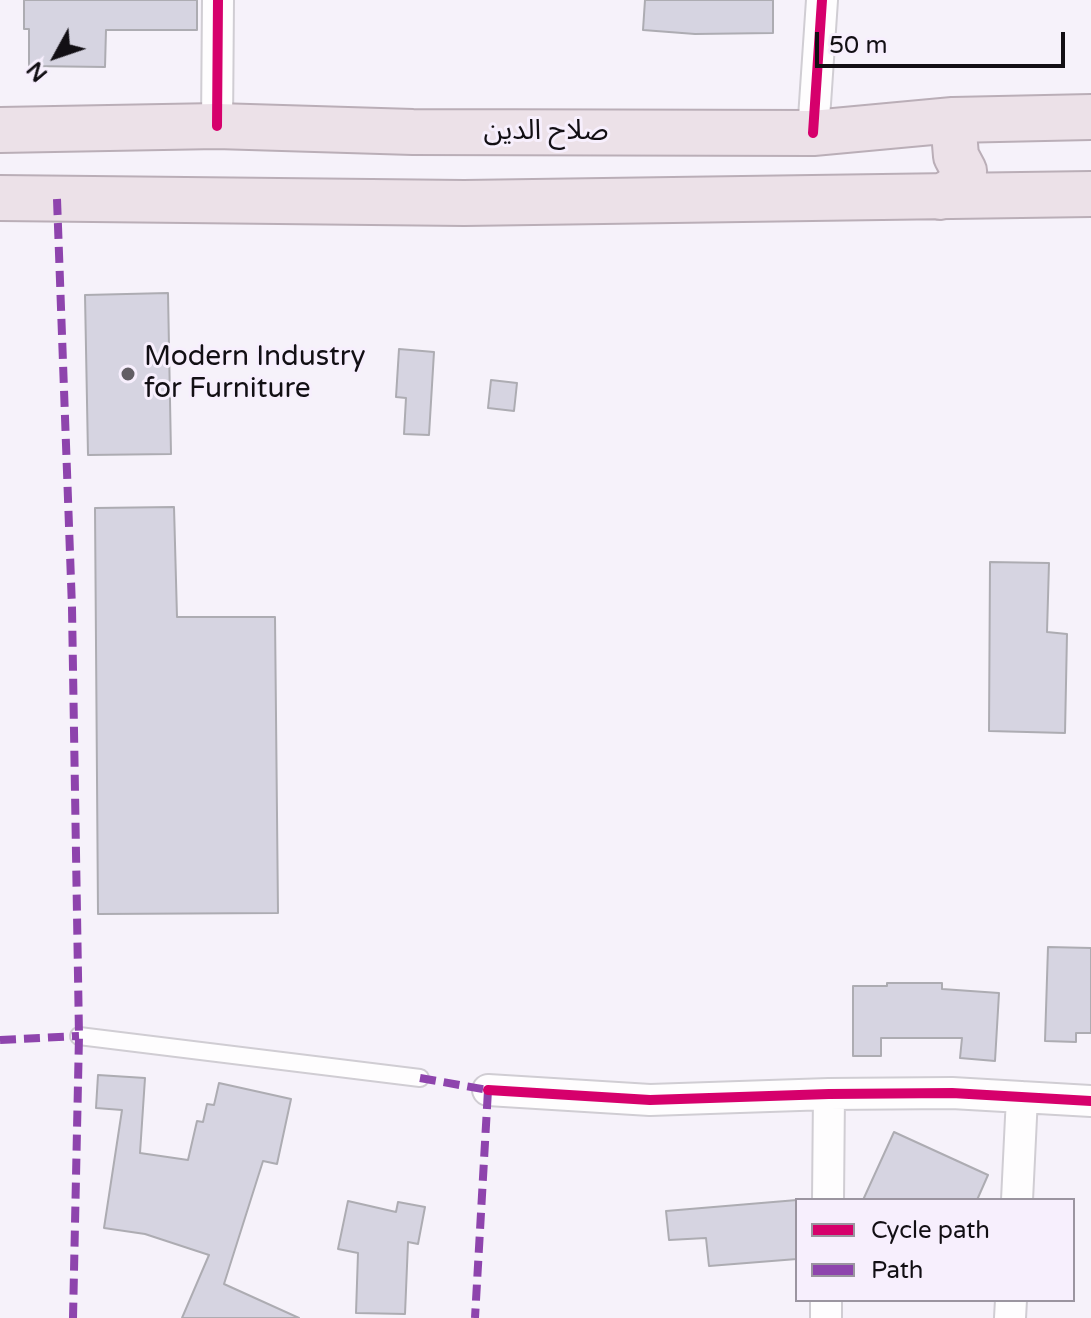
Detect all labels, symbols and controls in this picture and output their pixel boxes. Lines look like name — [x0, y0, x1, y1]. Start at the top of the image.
north arrow — [16, 16, 96, 96]
scale bar — [819, 16, 1069, 66]
text: 50 m — [829, 31, 887, 60]
text: N — [22, 56, 53, 87]
street label: صلاح الدين — [484, 115, 608, 149]
place label: Modern Industry for Furniture — [144, 341, 366, 407]
marker: Modern Industry for Furniture — [119, 365, 137, 383]
legend — [795, 1198, 1075, 1302]
text: Cycle path — [871, 1216, 990, 1245]
text: Path — [871, 1256, 924, 1285]

